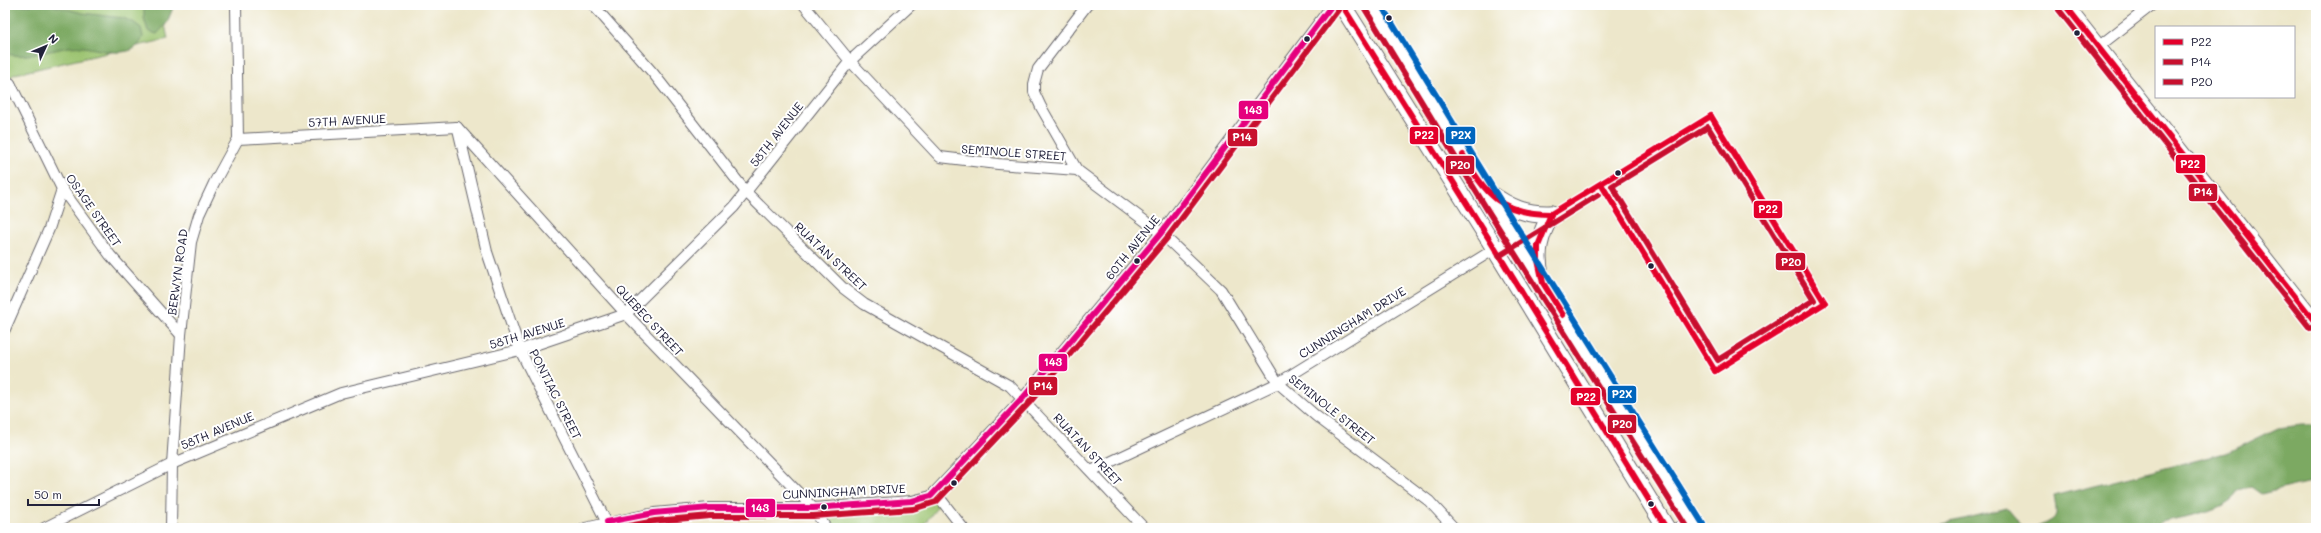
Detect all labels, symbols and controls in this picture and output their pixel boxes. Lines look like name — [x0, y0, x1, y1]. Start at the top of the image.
unlabelled marker — [1384, 13, 1394, 23]
north arrow — [26, 26, 66, 66]
legend — [2155, 26, 2295, 98]
unlabelled marker — [2072, 28, 2082, 38]
text: N — [45, 30, 62, 47]
text: P22 — [2191, 33, 2212, 49]
unlabelled marker — [1302, 34, 1312, 44]
text: P14 — [2191, 53, 2211, 69]
text: P20 — [2191, 73, 2213, 89]
street label: 58TH AVENUE — [746, 98, 806, 170]
line badge: 143 — [1238, 100, 1269, 120]
text: 143 — [1244, 102, 1263, 117]
street label: 57TH AVENUE — [308, 110, 386, 130]
line badge: P22 — [1409, 126, 1439, 145]
line badge: P2X — [1445, 126, 1476, 145]
text: P22 — [1414, 127, 1434, 142]
text: P2X — [1450, 127, 1472, 142]
line badge: P14 — [1227, 128, 1258, 147]
text: P14 — [1232, 129, 1252, 144]
street label: SEMINOLE STREET — [961, 140, 1067, 164]
line badge: P22 — [2175, 154, 2206, 174]
line badge: P20 — [1445, 155, 1475, 175]
text: P22 — [2180, 156, 2200, 171]
text: P20 — [1450, 157, 1470, 172]
unlabelled marker — [1613, 168, 1623, 178]
street label: OSAGE STREET — [63, 170, 125, 250]
line badge: P14 — [2188, 183, 2218, 202]
text: P14 — [2193, 184, 2213, 199]
line badge: P22 — [1753, 200, 1783, 219]
text: P22 — [1758, 201, 1778, 216]
street label: 60TH AVENUE — [1101, 211, 1163, 283]
street label: RUATAN STREET — [791, 218, 871, 294]
street label: BERWYN ROAD — [163, 228, 191, 316]
line badge: P20 — [1775, 252, 1806, 271]
text: P20 — [1781, 254, 1801, 269]
unlabelled marker — [1132, 256, 1142, 266]
unlabelled marker — [1646, 261, 1656, 271]
street label: QUEBEC STREET — [613, 281, 688, 360]
street label: CUNNINGHAM DRIVE — [1295, 282, 1409, 361]
street label: 58TH AVENUE — [487, 314, 567, 352]
street label: PONTIAC STREET — [526, 346, 586, 442]
line badge: 143 — [1038, 353, 1068, 372]
text: 143 — [1044, 354, 1063, 369]
street label: SEMINOLE STREET — [1286, 370, 1379, 448]
line badge: P14 — [1028, 376, 1058, 396]
text: P14 — [1033, 378, 1053, 393]
line badge: P2X — [1607, 385, 1637, 404]
text: P2X — [1611, 386, 1633, 401]
line badge: P22 — [1570, 387, 1601, 406]
text: P22 — [1576, 389, 1596, 404]
street label: 58TH AVENUE — [178, 407, 256, 453]
street label: RUATAN STREET — [1050, 409, 1126, 489]
line badge: P20 — [1607, 414, 1637, 434]
text: P20 — [1612, 416, 1632, 431]
unlabelled marker — [949, 478, 959, 488]
street label: CUNNINGHAM DRIVE — [782, 480, 906, 502]
scale bar — [28, 481, 99, 507]
text: 50 m — [34, 486, 62, 502]
line badge: 143 — [745, 498, 776, 518]
unlabelled marker — [1646, 499, 1656, 509]
text: 143 — [751, 500, 770, 515]
unlabelled marker — [819, 502, 829, 512]

